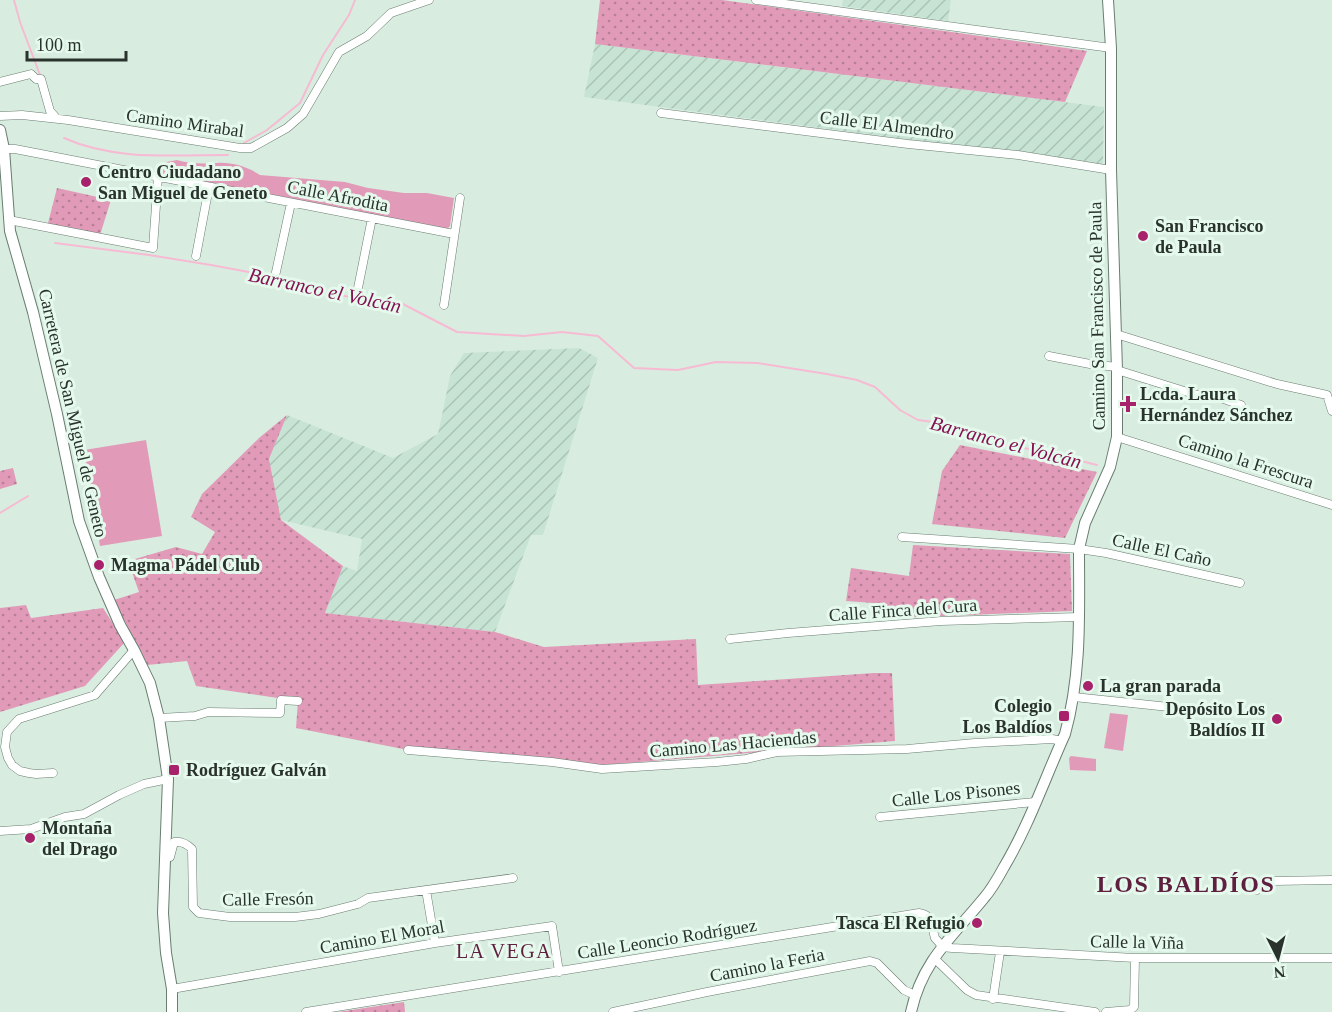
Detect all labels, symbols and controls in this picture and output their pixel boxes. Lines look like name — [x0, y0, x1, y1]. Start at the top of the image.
scale bar — [27, 24, 126, 62]
text: 100 m — [36, 35, 82, 55]
street label: Camino Mirabal — [125, 105, 245, 141]
street label: Calle El Almendro — [819, 107, 955, 143]
place label: Centro Ciudadano San Miguel de Geneto — [98, 162, 268, 203]
marker: Centro Ciudadano San Miguel de Geneto — [79, 175, 93, 189]
street label: Calle Afrodita — [286, 176, 390, 216]
street label: Camino San Francisco de Paula — [1085, 201, 1109, 431]
place label: San Francisco de Paula — [1155, 216, 1264, 257]
marker: San Francisco de Paula — [1136, 229, 1150, 243]
water label: Barranco el Volcán — [247, 263, 403, 317]
street label: Carretera de San Miguel de Geneto — [35, 287, 111, 539]
place label: Lcda. Laura Hernández Sánchez — [1140, 384, 1293, 425]
marker: Lcda. Laura Hernández Sánchez — [1121, 397, 1135, 411]
water label: Barranco el Volcán — [928, 411, 1084, 473]
street label: Camino la Frescura — [1176, 430, 1316, 492]
street label: Calle El Caño — [1111, 530, 1213, 570]
place label: Magma Pádel Club — [111, 555, 260, 575]
marker: Magma Pádel Club — [92, 558, 106, 572]
street label: Calle Finca del Cura — [828, 595, 978, 625]
place label: La gran parada — [1100, 676, 1221, 696]
marker: La gran parada — [1081, 679, 1095, 693]
place label: Colegio Los Baldíos — [962, 696, 1052, 737]
place label: Depósito Los Baldíos II — [1165, 699, 1265, 740]
marker: Colegio Los Baldíos — [1057, 709, 1071, 723]
marker: Depósito Los Baldíos II — [1270, 712, 1284, 726]
street label: Camino Las Haciendas — [649, 727, 817, 761]
place label: Rodríguez Galván — [186, 760, 327, 780]
marker: Rodríguez Galván — [167, 763, 181, 777]
street label: Calle Los Pisones — [891, 777, 1021, 811]
place label: Montaña del Drago — [42, 818, 118, 859]
marker: Montaña del Drago — [23, 831, 37, 845]
district label: LOS BALDÍOS — [1097, 871, 1275, 897]
street label: Calle Fresón — [222, 888, 314, 910]
place label: Tasca El Refugio — [836, 913, 965, 933]
street label: Calle Leoncio Rodríguez — [576, 915, 758, 963]
street label: Camino El Moral — [318, 916, 446, 958]
marker: Tasca El Refugio — [970, 916, 984, 930]
north arrow — [1248, 928, 1308, 988]
street label: Calle la Viña — [1090, 931, 1184, 953]
district label: LA VEGA — [456, 940, 552, 962]
street label: Camino la Feria — [708, 944, 826, 986]
text: N — [1272, 963, 1286, 982]

